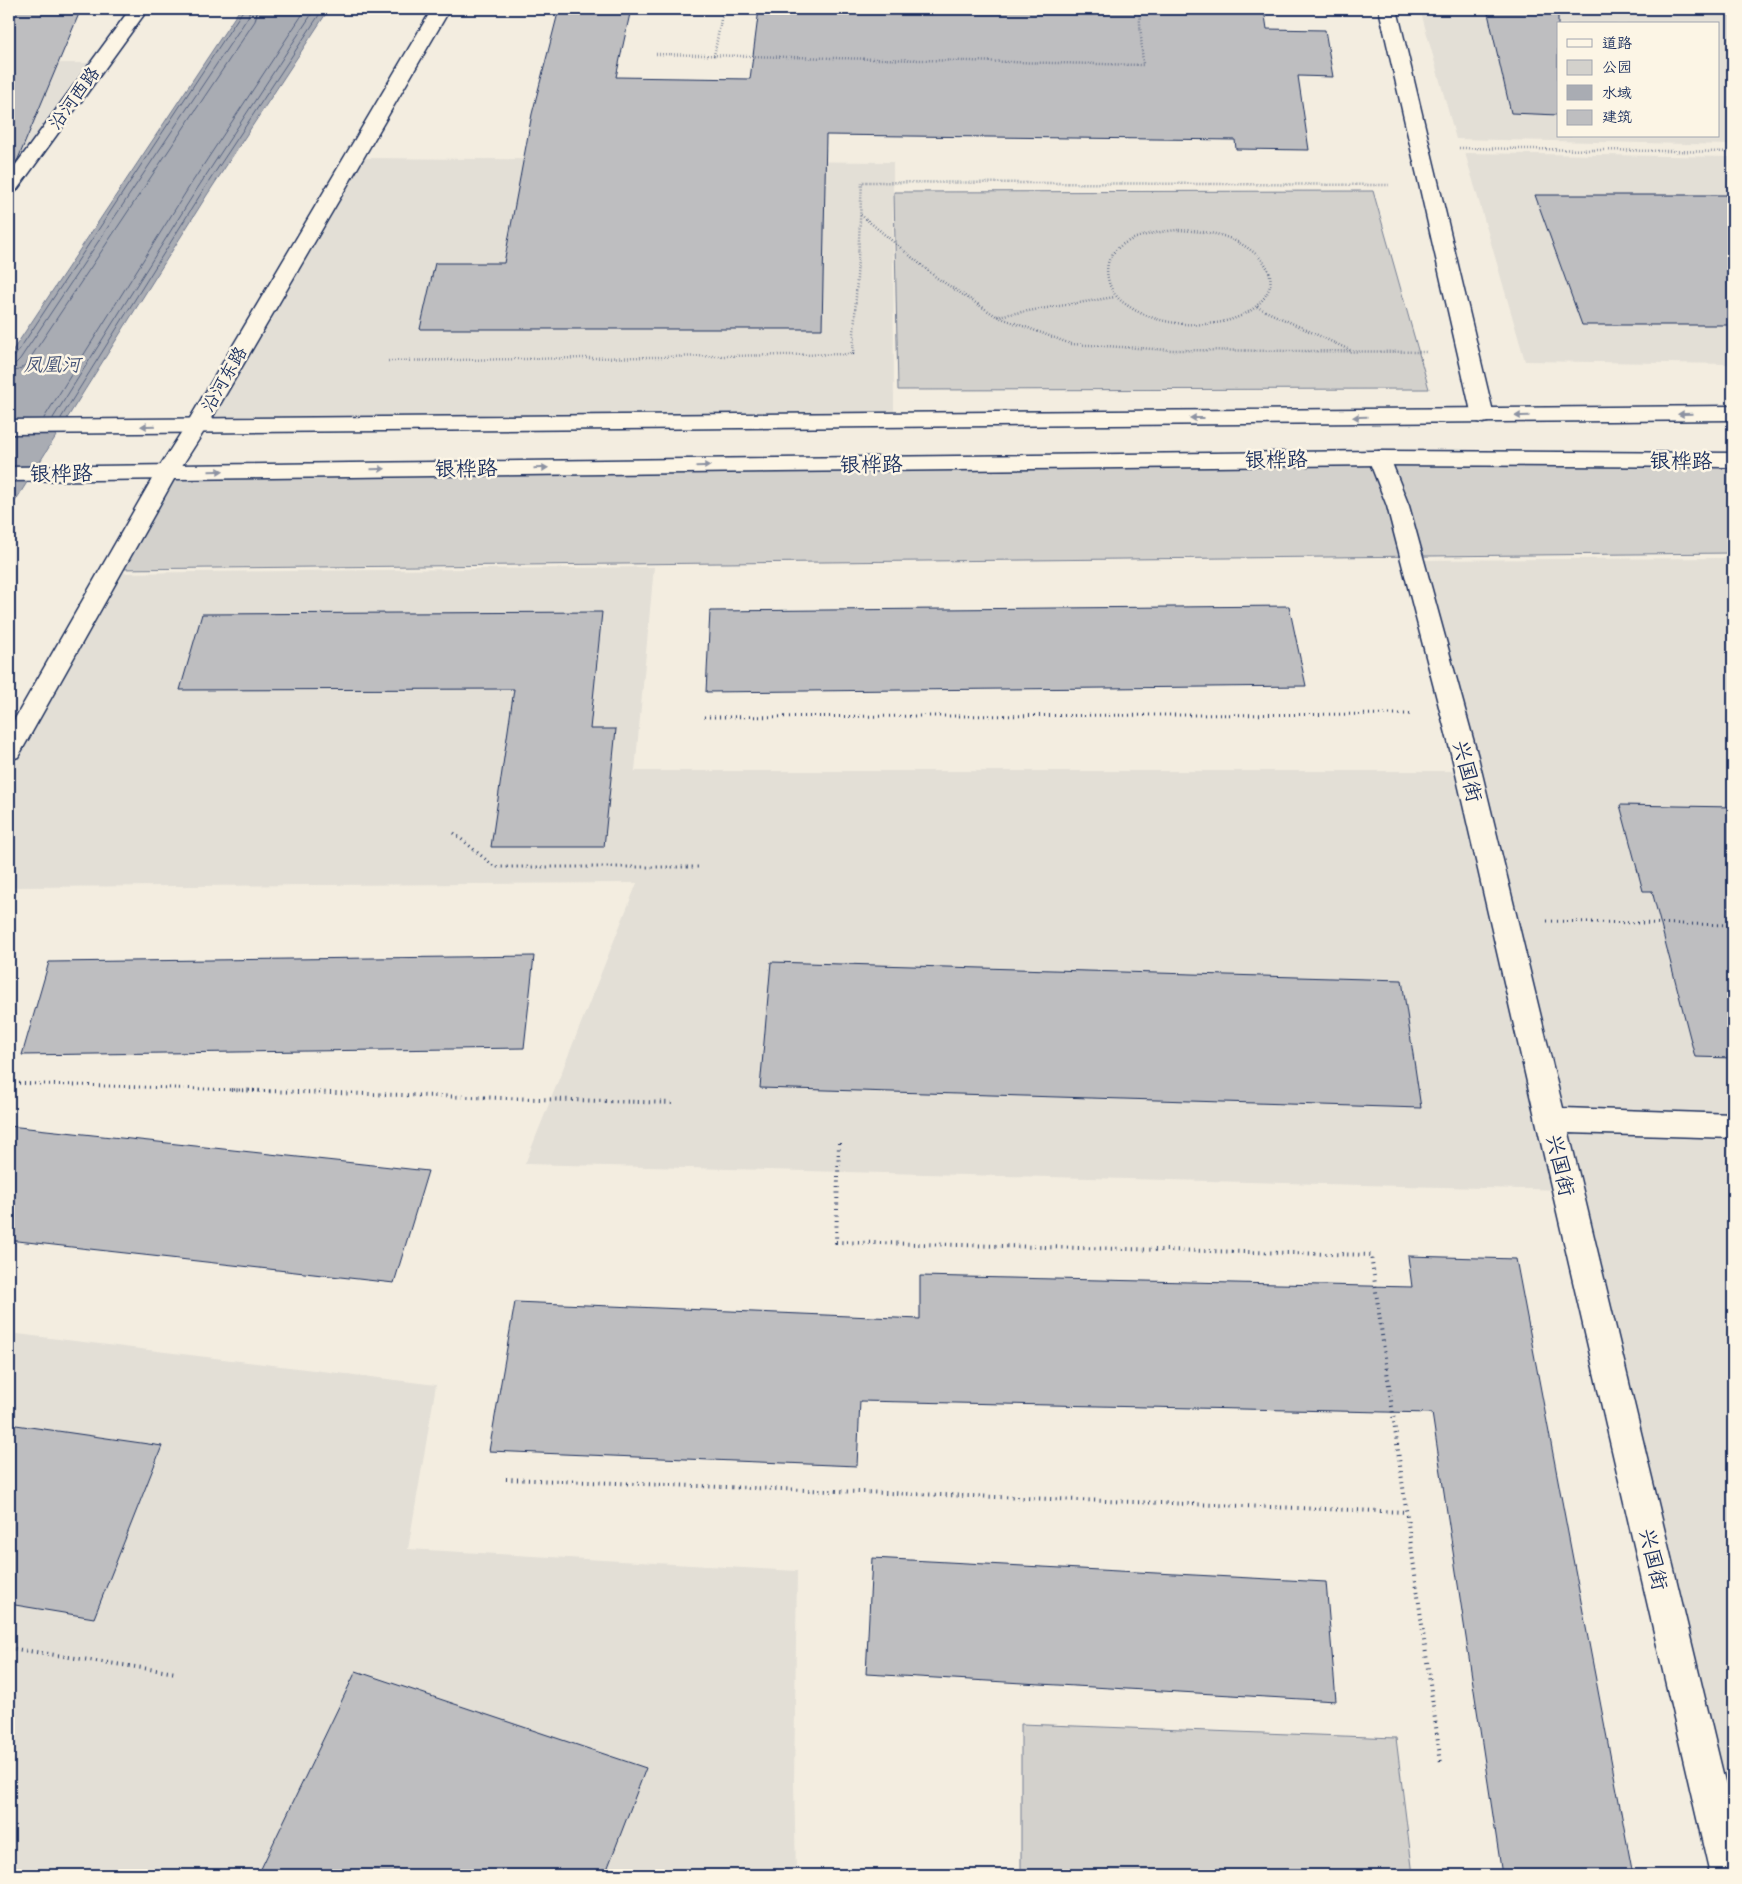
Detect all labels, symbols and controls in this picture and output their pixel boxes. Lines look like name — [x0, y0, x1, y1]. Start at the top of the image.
legend — [1557, 22, 1720, 138]
text: 道路 — [1602, 34, 1632, 52]
text: 公园 — [1602, 58, 1632, 76]
street label: 沿河西路 — [44, 62, 104, 134]
text: 水域 — [1602, 84, 1632, 102]
text: 建筑 — [1602, 108, 1632, 126]
street label: 沿河东路 — [196, 342, 252, 416]
water label: 凤凰河 — [23, 353, 83, 376]
one-way arrow — [1676, 410, 1692, 418]
one-way arrow — [1514, 412, 1530, 420]
one-way arrow — [1351, 413, 1367, 421]
one-way arrow — [1189, 415, 1205, 423]
one-way arrow — [140, 422, 156, 430]
street label: 银桦路 — [1244, 446, 1308, 472]
street label: 银桦路 — [1650, 448, 1713, 473]
street label: 银桦路 — [839, 451, 903, 477]
street label: 银桦路 — [434, 455, 498, 481]
street label: 银桦路 — [29, 460, 93, 486]
one-way arrow — [695, 462, 711, 470]
one-way arrow — [533, 463, 549, 471]
one-way arrow — [370, 465, 386, 473]
one-way arrow — [208, 467, 224, 475]
street label: 兴国街 — [1448, 737, 1488, 805]
street label: 兴国街 — [1542, 1131, 1580, 1199]
street label: 兴国街 — [1635, 1525, 1673, 1593]

